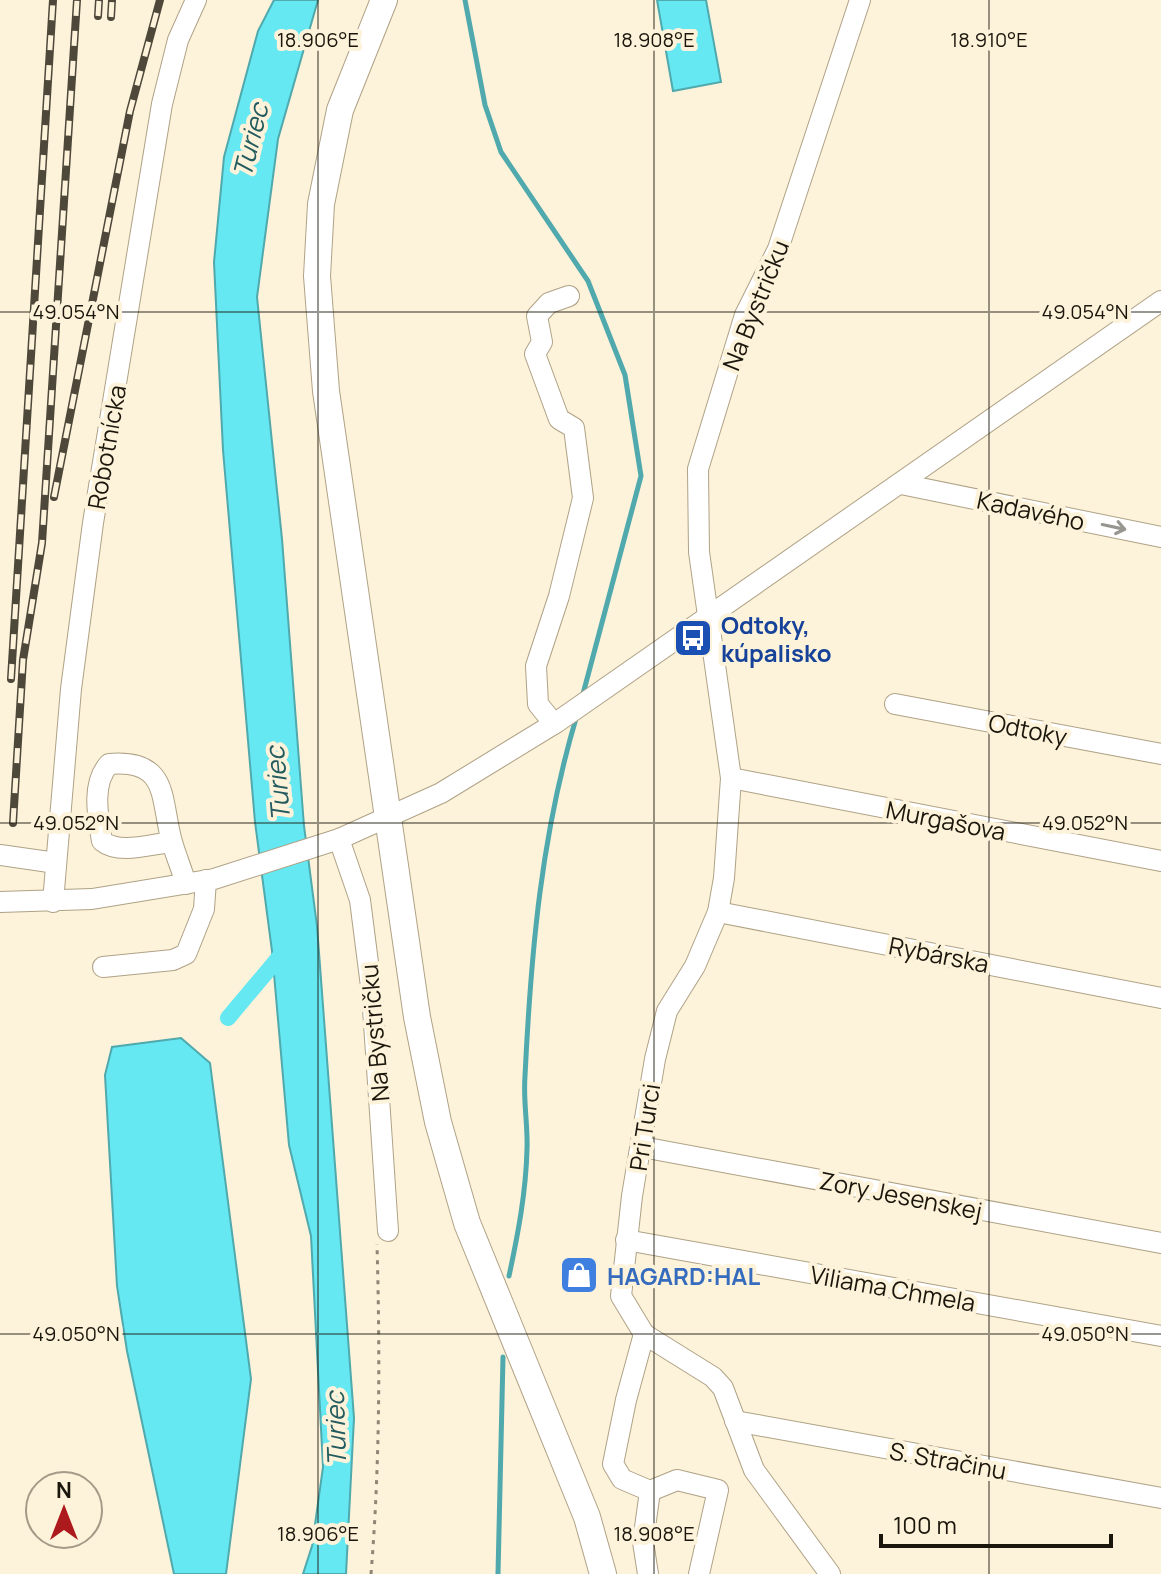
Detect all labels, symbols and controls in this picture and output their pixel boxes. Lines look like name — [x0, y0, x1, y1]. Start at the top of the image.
text: 18.906°E — [277, 26, 359, 53]
text: 18.908°E — [613, 26, 695, 53]
text: 18.910°E — [950, 26, 1028, 53]
water label: Turiec — [224, 97, 277, 181]
street label: Na Bystričku — [714, 235, 796, 375]
text: 49.054°N — [33, 298, 119, 325]
text: 49.054°N — [1042, 298, 1128, 325]
street label: Robotnícka — [79, 382, 133, 512]
street label: Kadavého — [974, 482, 1088, 538]
one-way arrow — [1101, 520, 1127, 535]
place label: Odtoky, kúpalisko — [721, 608, 832, 669]
bus stop icon: Odtoky, kúpalisko — [672, 617, 714, 659]
street label: Odtoky — [986, 705, 1070, 753]
water label: Turiec — [256, 743, 298, 823]
street label: Murgašova — [883, 792, 1009, 848]
text: 49.052°N — [33, 809, 119, 836]
text: 49.052°N — [1042, 809, 1128, 836]
street label: Rybárska — [886, 928, 992, 980]
street label: Na Bystričku — [352, 963, 396, 1103]
street label: Pri Turci — [621, 1081, 667, 1173]
street label: Zory Jesenskej — [817, 1163, 985, 1227]
shop icon: HAGARD:HAL — [558, 1254, 600, 1296]
street label: Viliama Chmela — [808, 1257, 978, 1319]
place label: HAGARD:HAL — [607, 1259, 760, 1292]
text: 49.050°N — [32, 1320, 120, 1347]
text: 49.050°N — [1041, 1320, 1129, 1347]
water label: Turiec — [316, 1388, 354, 1467]
street label: S. Stračinu — [887, 1434, 1009, 1486]
north arrow — [24, 1470, 104, 1550]
text: N — [56, 1475, 72, 1505]
scale bar — [881, 1498, 1111, 1548]
text: 100 m — [893, 1508, 957, 1541]
text: 18.906°E — [277, 1520, 359, 1547]
text: 18.908°E — [613, 1520, 695, 1547]

